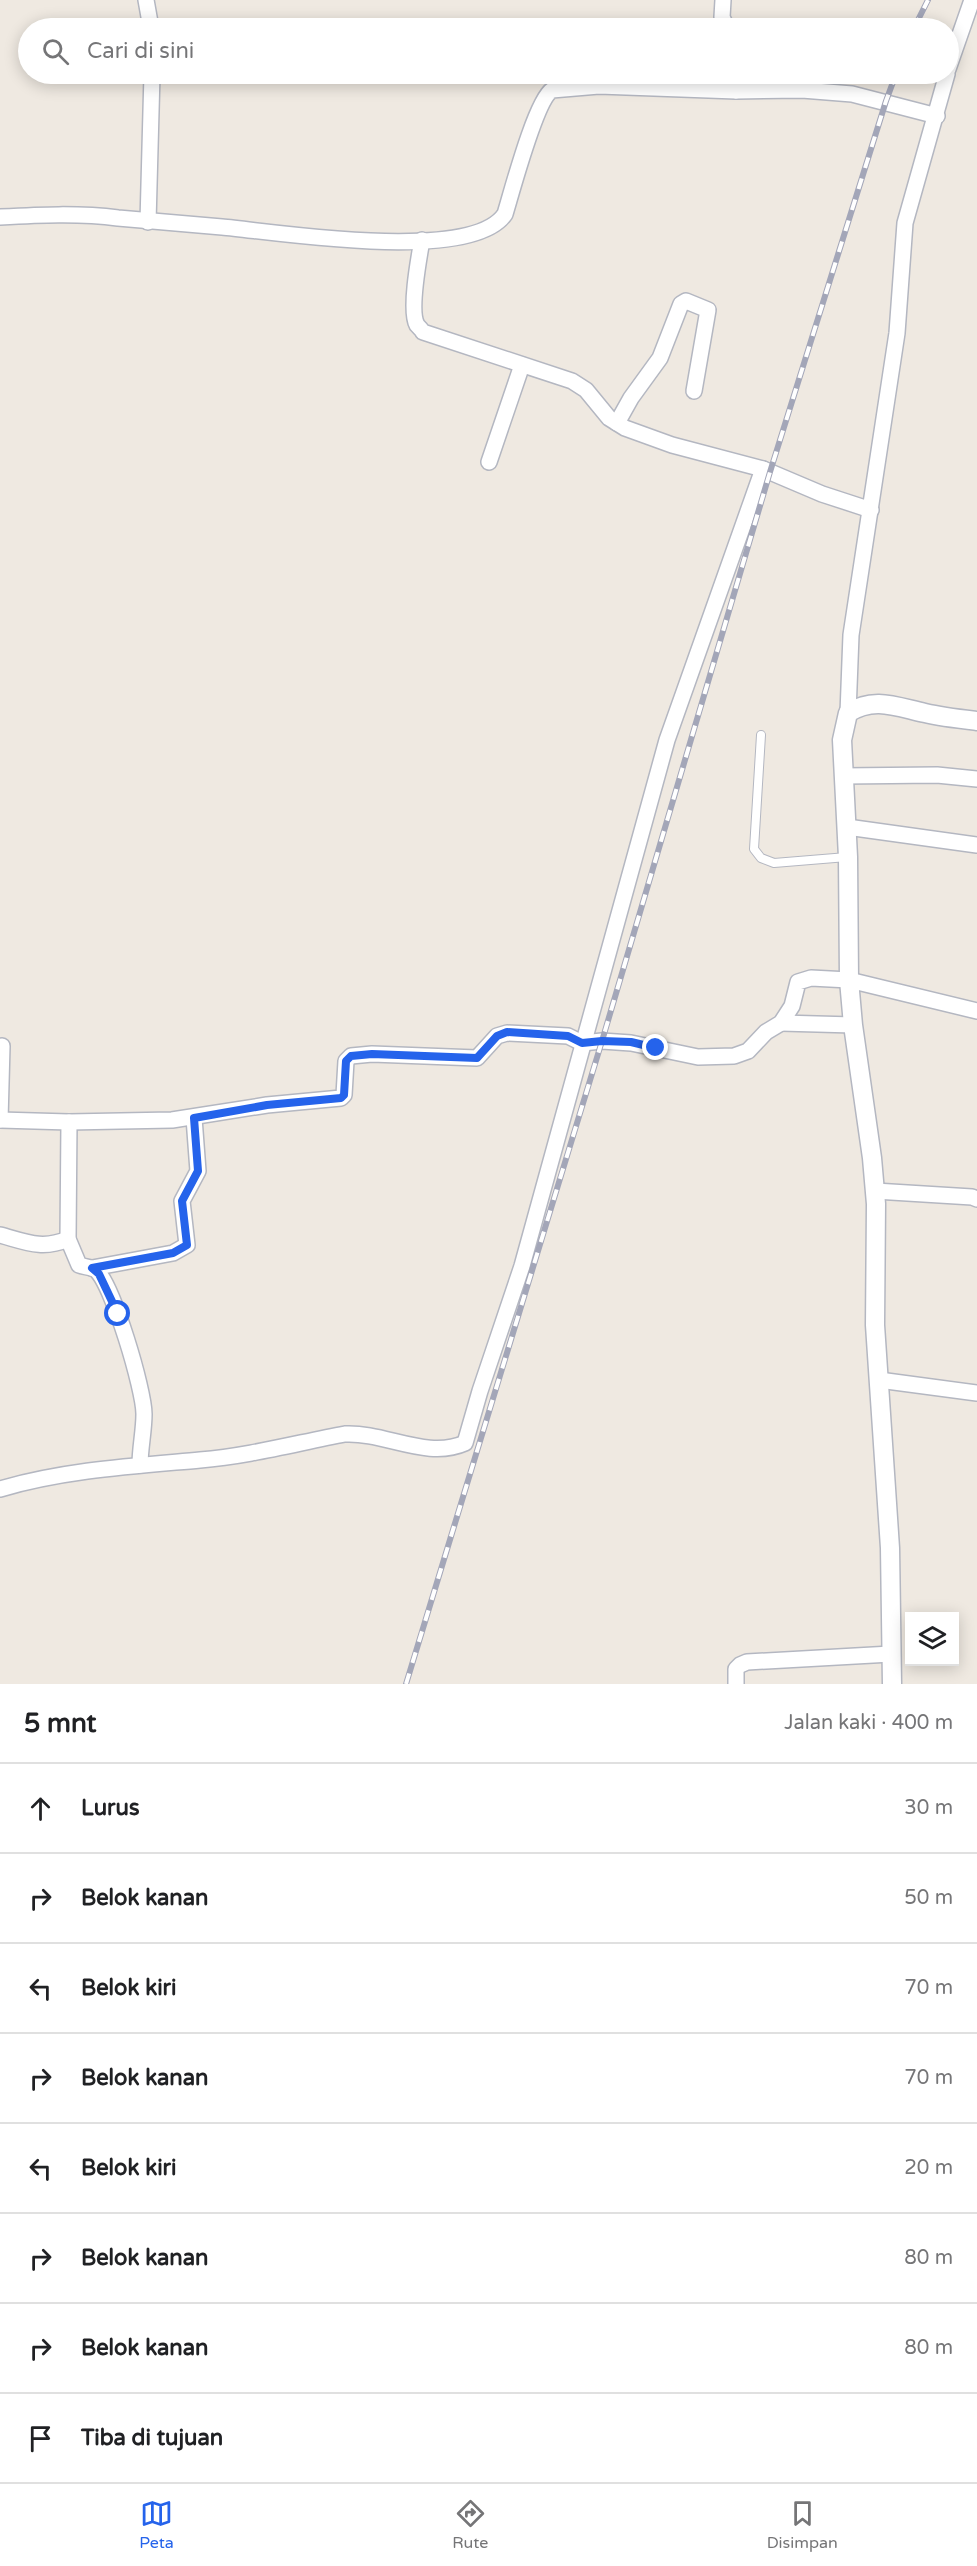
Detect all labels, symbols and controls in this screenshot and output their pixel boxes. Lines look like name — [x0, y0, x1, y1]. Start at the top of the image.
search box — [18, 18, 959, 84]
icon: search — [39, 35, 72, 68]
text: Cari di sini — [87, 38, 194, 64]
route end — [642, 1034, 668, 1060]
route start — [104, 1300, 130, 1326]
map controls — [905, 1612, 959, 1666]
button: layers — [905, 1612, 959, 1666]
text: 5 mnt — [24, 1708, 96, 1739]
text: Jalan kaki · 400 m — [784, 1711, 953, 1735]
icon: ahead — [24, 1792, 57, 1825]
text: Lurus — [81, 1795, 139, 1821]
text: 30 m — [904, 1796, 953, 1820]
icon: right — [24, 1882, 57, 1915]
text: Belok kanan — [81, 1885, 208, 1911]
text: 50 m — [904, 1886, 953, 1910]
icon: left — [24, 1972, 57, 2005]
text: Belok kiri — [81, 1975, 177, 2001]
text: 70 m — [904, 1976, 953, 2000]
icon: right — [24, 2062, 57, 2095]
text: Belok kanan — [81, 2065, 208, 2091]
text: 70 m — [904, 2066, 953, 2090]
icon: left — [24, 2152, 57, 2185]
text: Belok kiri — [81, 2155, 177, 2181]
text: 20 m — [904, 2156, 953, 2180]
icon: right — [24, 2242, 57, 2275]
text: Belok kanan — [81, 2245, 208, 2271]
text: 80 m — [904, 2246, 953, 2270]
icon: right — [24, 2332, 57, 2365]
text: Belok kanan — [81, 2335, 208, 2361]
text: 80 m — [904, 2336, 953, 2360]
icon: arrive — [24, 2422, 57, 2455]
text: Tiba di tujuan — [81, 2425, 223, 2451]
tab: Peta — [139, 2497, 174, 2553]
tab: Rute — [452, 2497, 488, 2553]
tab: Disimpan — [767, 2497, 838, 2553]

